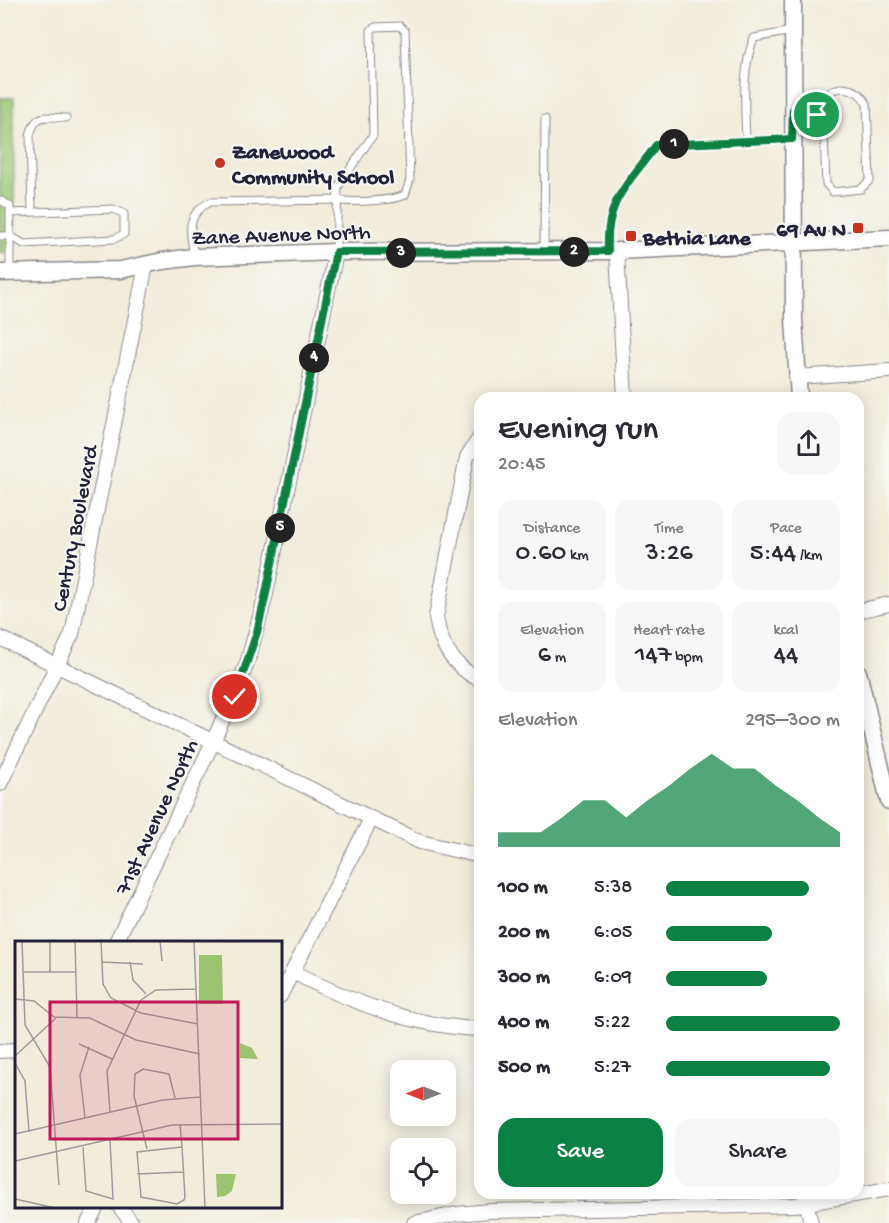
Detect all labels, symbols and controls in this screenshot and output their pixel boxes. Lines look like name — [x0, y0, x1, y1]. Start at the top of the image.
pin — [791, 89, 842, 140]
icon: arrive — [800, 98, 833, 131]
pin: 1 — [659, 129, 689, 159]
text: 1 — [671, 134, 677, 153]
place label: Zanewood Community School — [231, 141, 394, 192]
marker: Zanewood Community School — [213, 156, 227, 170]
place label: 69 Av N — [776, 219, 846, 245]
street label: Zane Avenue North — [191, 221, 371, 253]
marker: 69 Av N — [851, 221, 865, 235]
place label: Bethia Lane — [642, 227, 751, 253]
marker: Bethia Lane — [624, 229, 638, 243]
pin: 2 — [559, 237, 589, 267]
pin: 3 — [386, 238, 416, 268]
text: 2 — [570, 242, 578, 261]
text: 3 — [397, 243, 405, 262]
pin: 4 — [299, 343, 329, 373]
text: 4 — [310, 348, 318, 367]
text: Evening run — [498, 412, 658, 450]
button: share — [777, 412, 840, 475]
street label: Century Boulevard — [48, 441, 106, 614]
text: 20:45 — [498, 454, 545, 477]
pin: 5 — [265, 513, 295, 543]
text: 5 — [276, 518, 284, 537]
text: Distance — [524, 520, 580, 539]
text: Time — [654, 520, 684, 539]
text: Pace — [770, 520, 802, 539]
text: 0.60 — [515, 539, 566, 570]
text: 3:26 — [645, 539, 693, 570]
text: 5:44 — [750, 539, 796, 570]
text: km — [566, 547, 589, 566]
text: /km — [796, 547, 822, 566]
text: Elevation — [520, 622, 584, 641]
text: Heart rate — [633, 622, 705, 641]
text: kcal — [774, 622, 798, 641]
text: 6 — [538, 641, 551, 672]
text: 147 — [635, 641, 671, 672]
text: 44 — [774, 641, 798, 672]
text: m — [551, 649, 566, 668]
text: bpm — [671, 649, 703, 668]
pin — [209, 671, 260, 722]
icon: check — [218, 680, 251, 713]
text: Elevation — [498, 710, 578, 733]
text: 295–300 m — [745, 710, 840, 733]
street label: 71st Avenue North — [111, 736, 206, 900]
text: 100 m — [498, 877, 548, 900]
text: 5:38 — [594, 877, 632, 900]
text: 200 m — [498, 922, 549, 945]
text: 6:05 — [594, 922, 632, 945]
inset map — [15, 941, 282, 1208]
text: 300 m — [498, 967, 550, 990]
text: 6:09 — [594, 967, 632, 990]
text: 400 m — [498, 1012, 549, 1035]
text: 5:22 — [594, 1012, 630, 1035]
text: 500 m — [498, 1057, 550, 1080]
text: 5:27 — [594, 1057, 631, 1080]
north arrow — [390, 1060, 456, 1126]
map controls — [390, 1060, 456, 1204]
button: Save — [498, 1118, 663, 1187]
button: Share — [675, 1118, 840, 1187]
button: locate — [390, 1138, 456, 1204]

